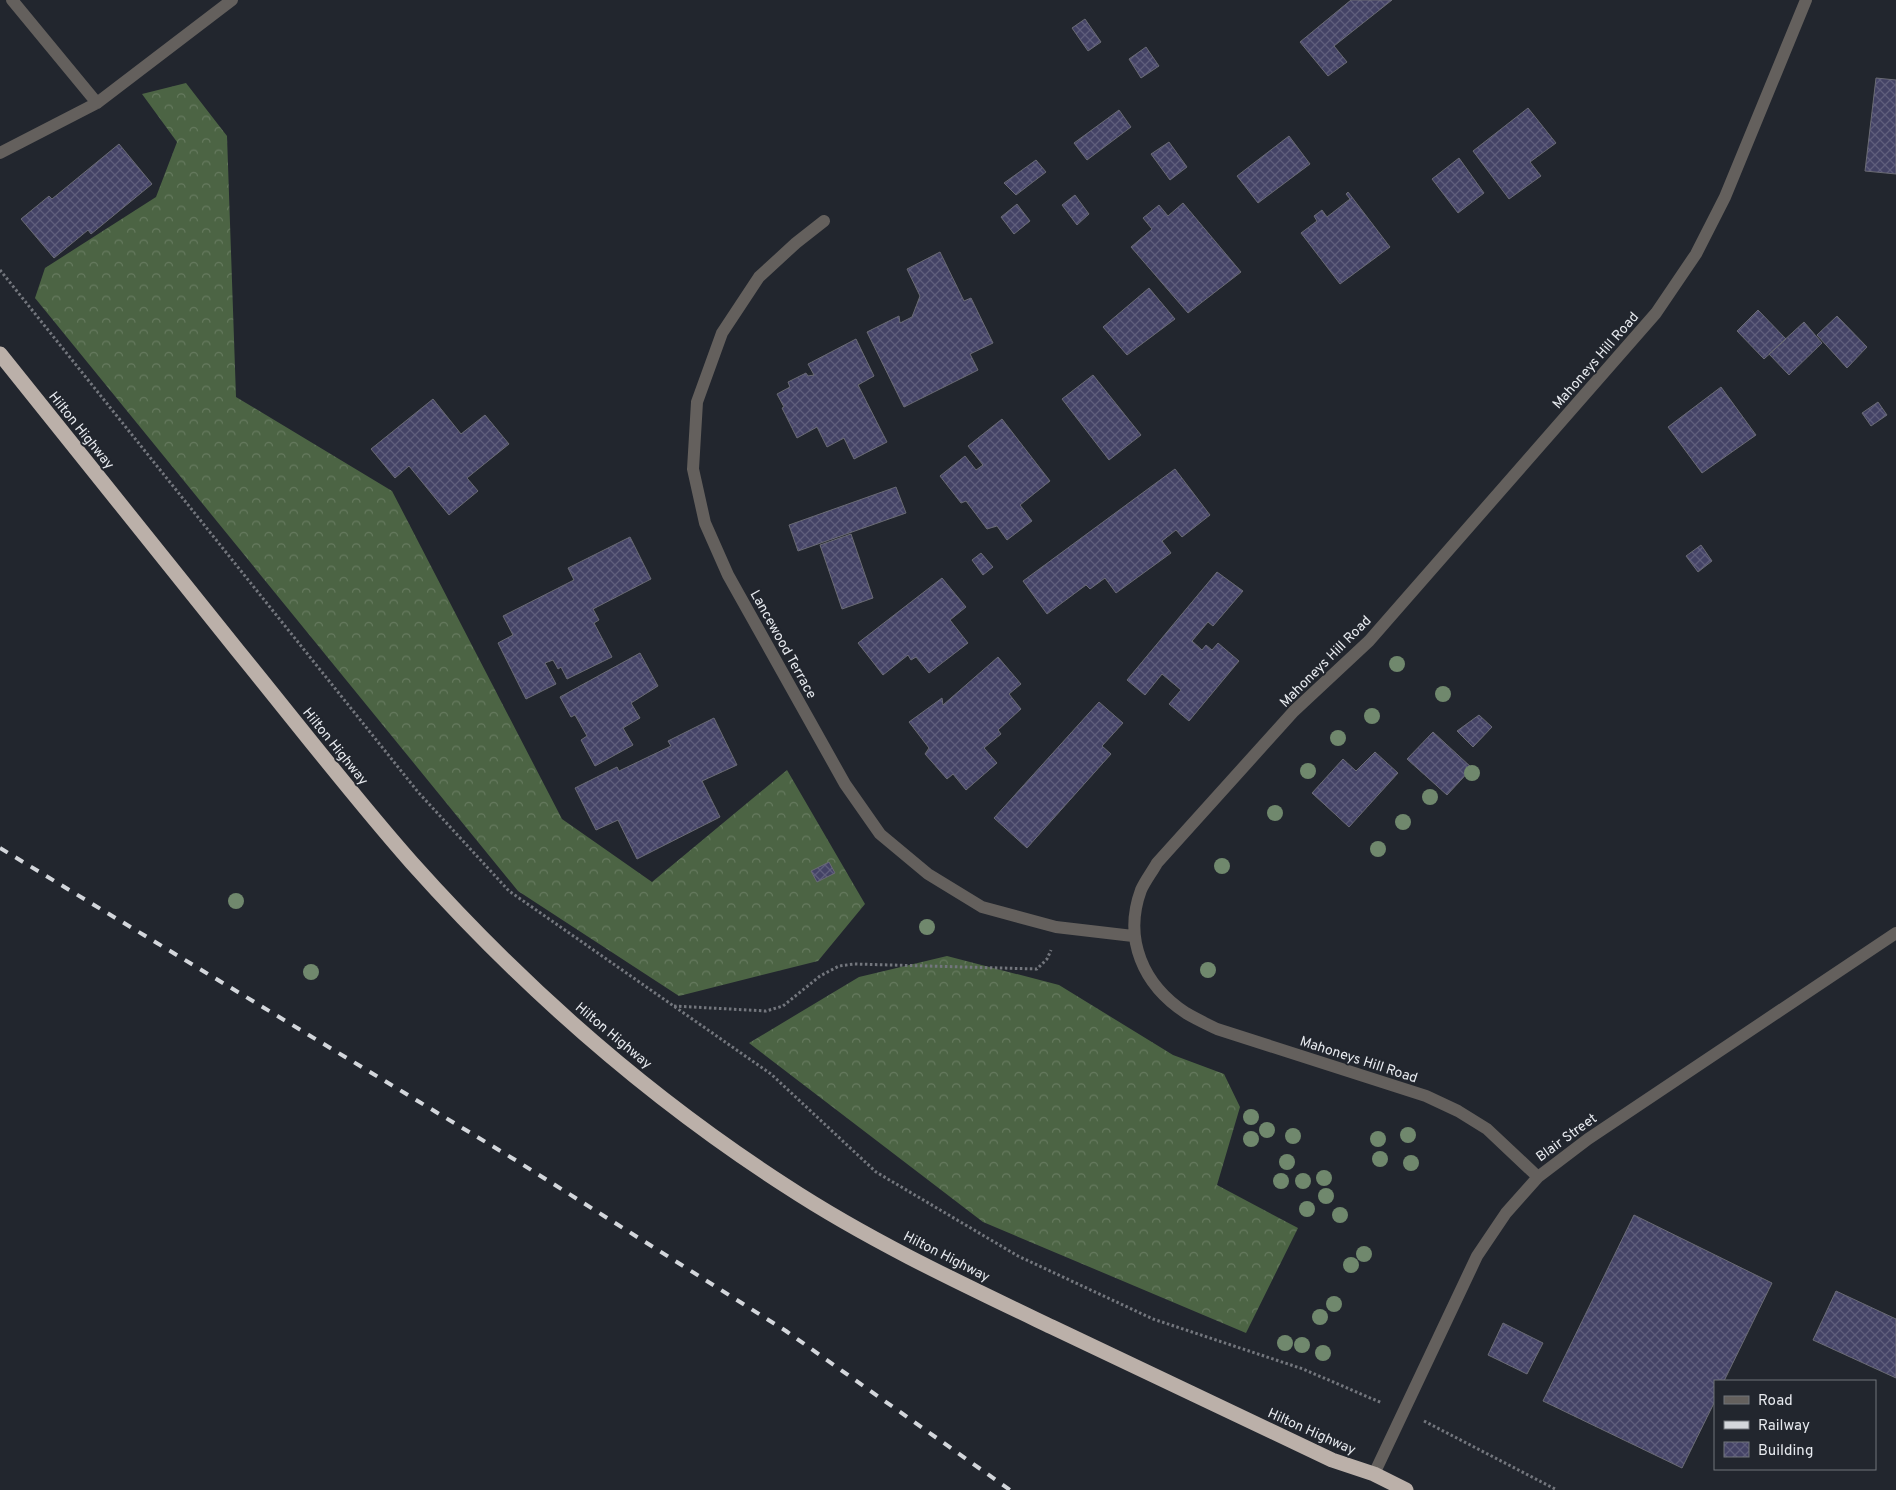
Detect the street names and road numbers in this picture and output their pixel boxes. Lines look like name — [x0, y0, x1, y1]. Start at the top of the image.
street label: Mahoneys Hill Road — [1549, 309, 1643, 413]
street label: Hilton Highway — [44, 389, 117, 473]
street label: Lancewood Terrace — [746, 587, 820, 702]
street label: Mahoneys Hill Road — [1277, 613, 1375, 711]
street label: Hilton Highway — [298, 705, 371, 789]
street label: Hilton Highway — [571, 999, 655, 1073]
street label: Mahoneys Hill Road — [1298, 1033, 1420, 1087]
street label: Blair Street — [1533, 1110, 1601, 1166]
street label: Hilton Highway — [900, 1228, 992, 1286]
street label: Hilton Highway — [1265, 1405, 1358, 1459]

